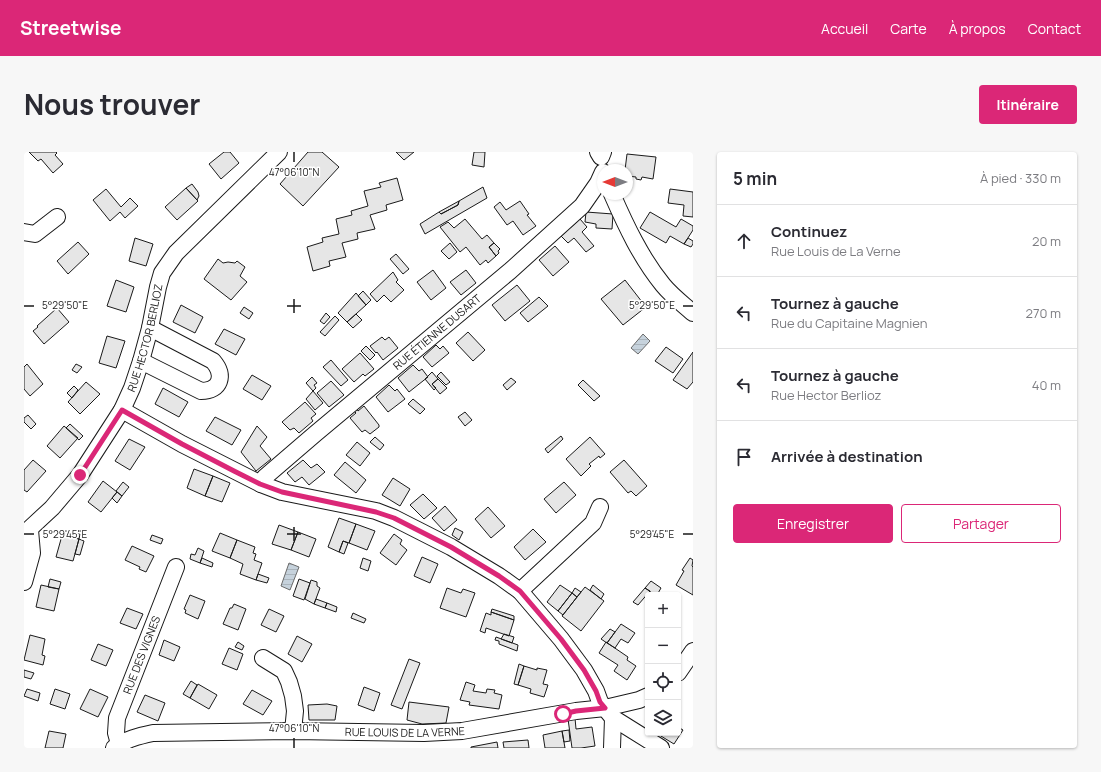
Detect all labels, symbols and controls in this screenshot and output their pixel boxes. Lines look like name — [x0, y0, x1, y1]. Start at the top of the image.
text: Streetwise — [20, 15, 122, 41]
text: Accueil — [821, 19, 868, 38]
text: Carte — [890, 19, 927, 38]
text: À propos — [949, 19, 1006, 38]
text: Contact — [1028, 19, 1081, 38]
text: Nous trouver — [24, 85, 200, 123]
button: Itinéraire — [979, 85, 1077, 124]
north arrow — [597, 164, 633, 200]
text: 47°06'10"N — [269, 165, 319, 179]
text: 5 min — [733, 167, 777, 190]
text: À pied · 330 m — [980, 169, 1061, 187]
text: Continuez — [771, 221, 847, 242]
icon: ahead — [733, 230, 755, 252]
text: 20 m — [1032, 232, 1061, 250]
text: Rue Louis de La Verne — [771, 242, 901, 260]
street label: RUE HECTOR BERLIOZ — [123, 282, 166, 394]
street label: RUE ÉTIENNE DUSART — [389, 290, 484, 373]
text: Tournez à gauche — [771, 293, 899, 314]
text: 5°29'50"E — [42, 298, 88, 312]
text: 5°29'50"E — [629, 298, 675, 312]
icon: left — [733, 302, 755, 324]
text: 270 m — [1026, 304, 1061, 322]
text: Rue du Capitaine Magnien — [771, 314, 927, 332]
text: Tournez à gauche — [771, 365, 899, 386]
icon: left — [733, 374, 755, 396]
text: 40 m — [1032, 376, 1061, 394]
text: Rue Hector Berlioz — [771, 386, 881, 404]
icon: arrive — [733, 446, 755, 468]
text: Arrivée à destination — [771, 446, 923, 467]
route end — [71, 466, 89, 484]
button: Enregistrer — [733, 504, 893, 543]
button: Partager — [901, 504, 1061, 543]
text: 5°29'45"E — [43, 527, 88, 541]
text: 5°29'45"E — [630, 527, 675, 541]
map controls — [645, 592, 681, 736]
button: + — [645, 592, 681, 628]
street label: RUE DES VIGNES — [119, 613, 163, 696]
button: − — [645, 628, 681, 664]
button: locate — [645, 664, 681, 700]
button: layers — [645, 700, 681, 736]
route start — [554, 705, 572, 723]
text: 47°06'10"N — [269, 721, 319, 735]
street label: RUE LOUIS DE LA VERNE — [345, 723, 465, 740]

